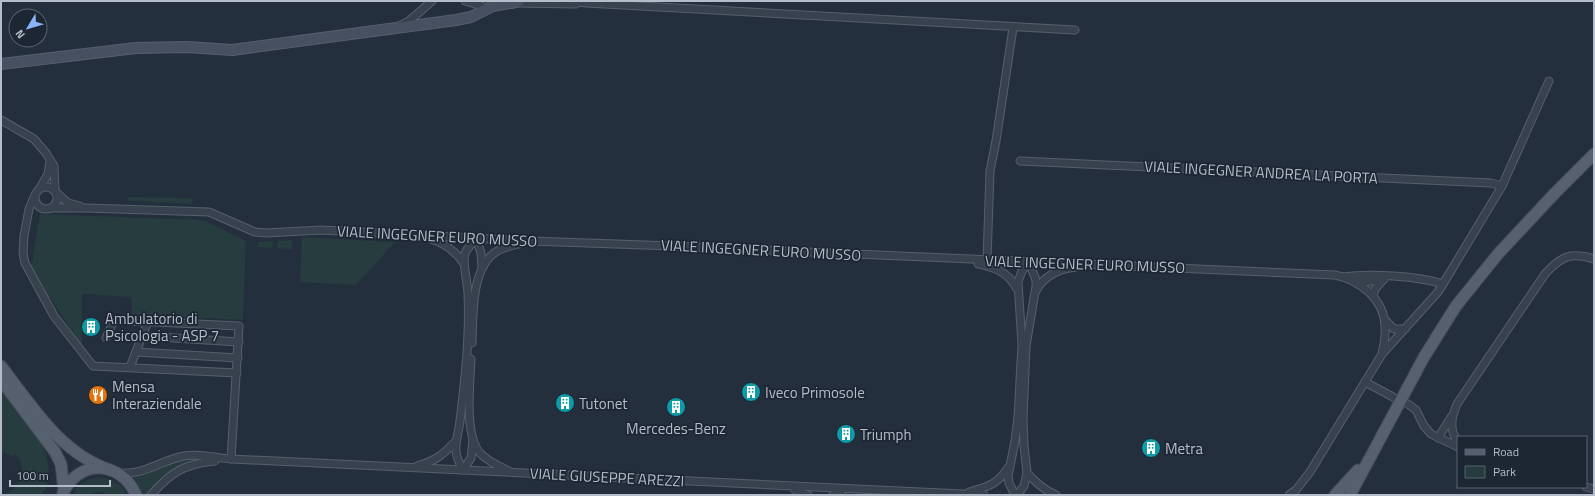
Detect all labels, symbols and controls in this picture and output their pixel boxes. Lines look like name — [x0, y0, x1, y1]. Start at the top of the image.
north arrow — [8, 8, 48, 48]
text: N — [11, 26, 29, 42]
street label: VIALE INGEGNER ANDREA LA PORTA — [1144, 154, 1378, 190]
street label: VIALE INGEGNER EURO MUSSO — [336, 219, 538, 253]
street label: VIALE INGEGNER EURO MUSSO — [660, 233, 862, 267]
street label: VIALE INGEGNER EURO MUSSO — [984, 249, 1186, 279]
place label: Ambulatorio di Psicologia - ASP 7 — [105, 307, 219, 347]
building icon: Ambulatorio di Psicologia - ASP 7 — [80, 316, 102, 338]
place label: Mensa Interaziendale — [112, 375, 201, 415]
building icon: Iveco Primosole — [740, 381, 762, 403]
place label: Iveco Primosole — [765, 381, 865, 404]
restaurant icon: Mensa Interaziendale — [87, 384, 109, 406]
building icon: Tutonet — [554, 392, 576, 414]
place label: Tutonet — [579, 392, 628, 415]
building icon: Mercedes-Benz — [665, 396, 687, 418]
place label: Mercedes-Benz — [626, 417, 726, 440]
building icon: Triumph — [835, 423, 857, 445]
place label: Triumph — [860, 423, 912, 446]
legend — [1457, 436, 1587, 488]
building icon: Metra — [1140, 437, 1162, 459]
place label: Metra — [1165, 437, 1204, 460]
text: Road — [1493, 442, 1519, 461]
street label: VIALE GIUSEPPE AREZZI — [529, 461, 685, 493]
scale bar — [10, 462, 110, 488]
text: Park — [1493, 462, 1516, 481]
text: 100 m — [16, 466, 49, 485]

